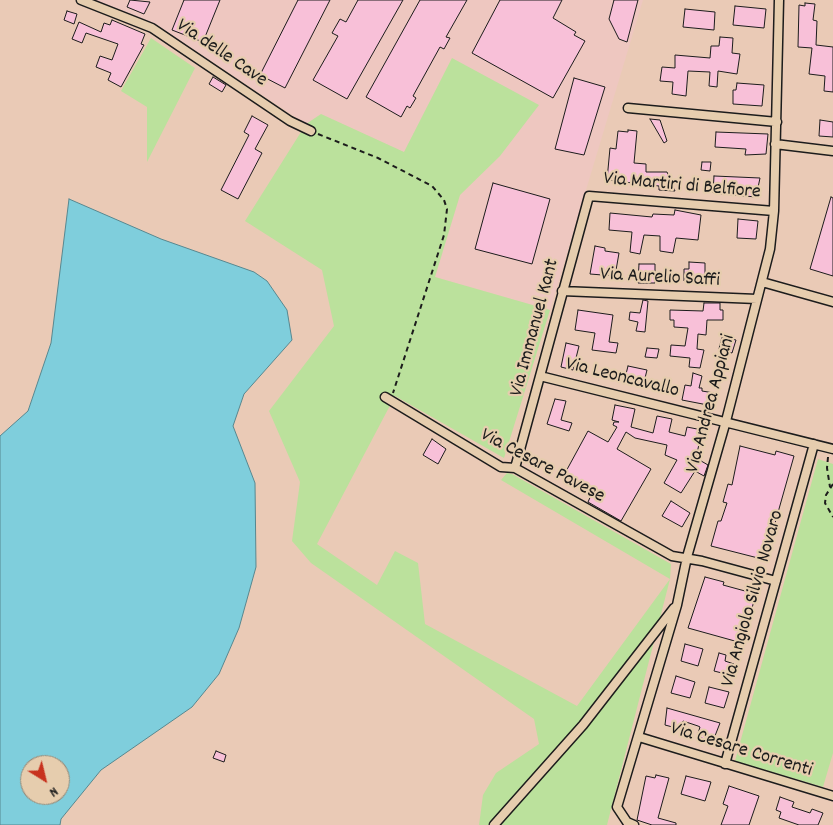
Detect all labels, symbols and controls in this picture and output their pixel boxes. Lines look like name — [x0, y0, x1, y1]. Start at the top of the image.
street label: Via delle Cave — [171, 15, 271, 93]
street label: Via Martiri di Belfiore — [603, 168, 761, 206]
street label: Via Immanuel Kant — [506, 257, 566, 399]
street label: Via Aurelio Saffi — [600, 264, 720, 294]
street label: Via Andrea Appiani — [682, 332, 742, 476]
street label: Via Leoncavallo — [563, 353, 681, 405]
street label: Via Cesare Pavese — [476, 424, 608, 510]
street label: Via Angiolo Silvio Novaro — [717, 508, 791, 690]
street label: Via Cesare Correnti — [667, 718, 815, 784]
north arrow — [20, 755, 70, 805]
text: N — [45, 781, 62, 801]

